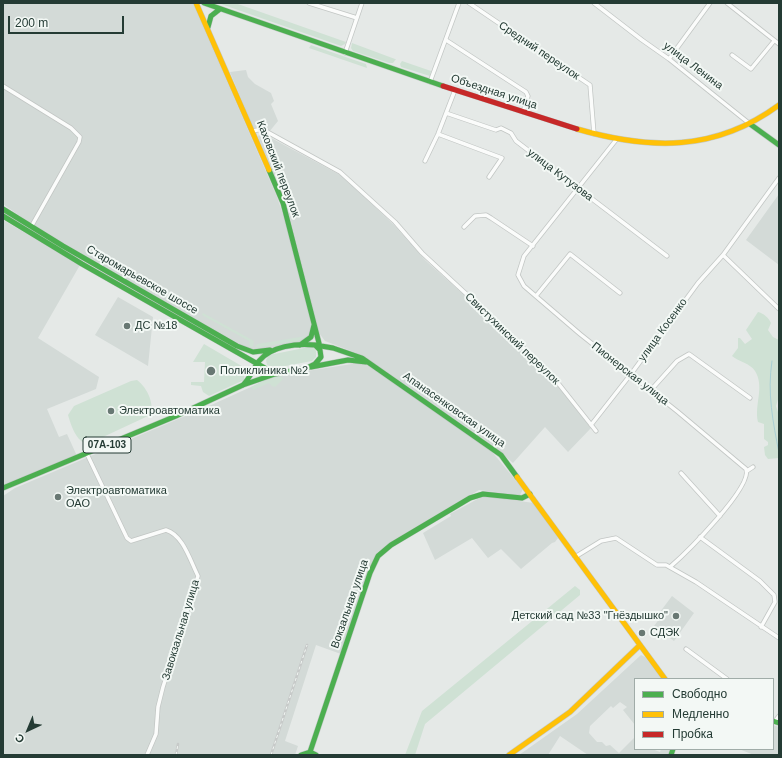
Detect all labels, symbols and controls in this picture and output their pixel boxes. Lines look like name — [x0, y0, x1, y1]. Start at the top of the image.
scale bar — [10, 8, 126, 34]
text: 200 m — [15, 16, 48, 30]
street label: Средний переулок — [496, 19, 582, 83]
street label: улица Ленина — [661, 39, 725, 93]
street label: Объездная улица — [449, 72, 539, 112]
street label: Каховский переулок — [254, 119, 302, 219]
street label: улица Кутузова — [525, 146, 595, 204]
street label: Старомарьевское шоссе — [84, 243, 200, 317]
street label: Свистухинский переулок — [462, 290, 562, 388]
street label: улица Косенко — [636, 296, 690, 364]
place label: ДС №18 — [135, 319, 177, 333]
marker: ДС №18 — [122, 321, 132, 331]
street label: Пионерская улица — [589, 340, 671, 408]
place label: Поликлиника №2 — [220, 364, 308, 378]
marker: Поликлиника №2 — [205, 365, 217, 377]
street label: Апанасенковская улица — [400, 370, 508, 450]
place label: Электроавтоматика — [119, 404, 220, 418]
marker: Электроавтоматика — [106, 406, 116, 416]
road number: 07А-103 — [83, 437, 131, 453]
place label: Электроавтоматика ОАО — [66, 484, 167, 510]
marker: Электроавтоматика ОАО — [53, 492, 63, 502]
street label: Вокзальная улица — [329, 558, 371, 650]
street label: Завокзальная улица — [159, 578, 203, 682]
place label: Детский сад №33 "Гнёздышко" — [512, 609, 668, 623]
marker: Детский сад №33 "Гнёздышко" — [671, 611, 681, 621]
place label: СДЭК — [650, 626, 679, 640]
marker: СДЭК — [637, 628, 647, 638]
legend — [634, 678, 774, 750]
text: Свободно — [672, 687, 727, 701]
text: Медленно — [672, 707, 729, 721]
north arrow — [8, 710, 48, 750]
text: Пробка — [672, 727, 713, 741]
text: С — [13, 732, 27, 746]

